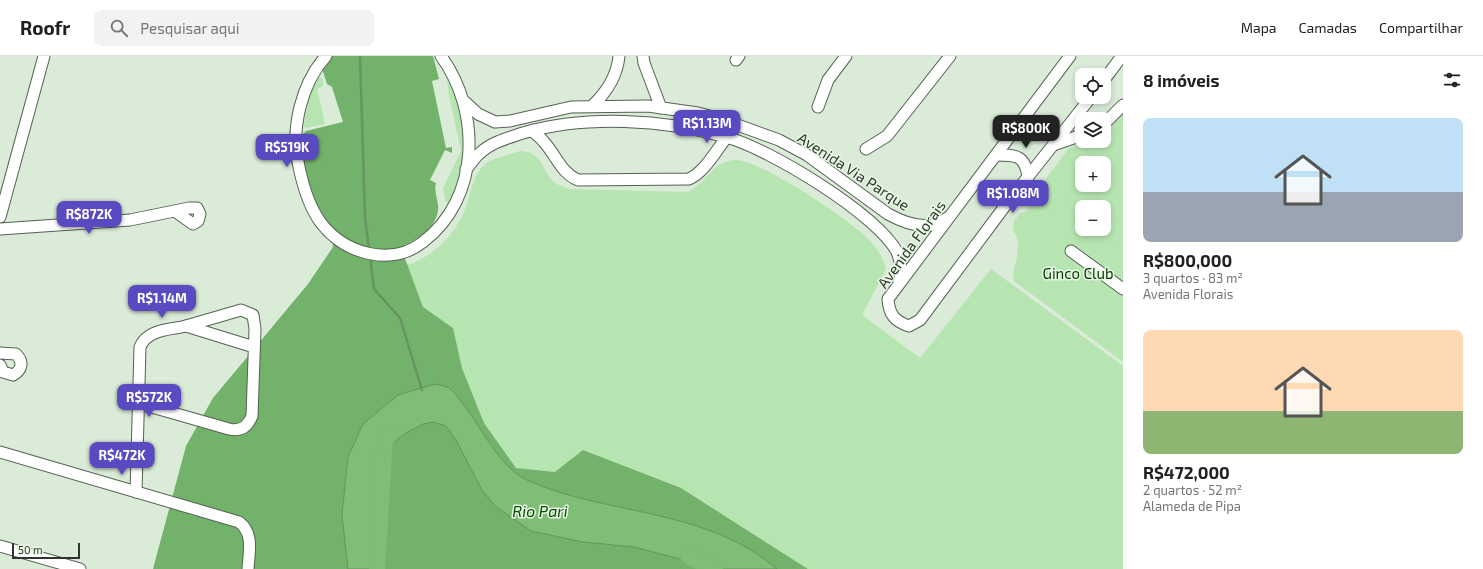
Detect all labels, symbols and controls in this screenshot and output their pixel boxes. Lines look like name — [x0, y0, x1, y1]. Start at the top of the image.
search box — [94, 10, 374, 46]
text: Roofr — [20, 16, 70, 39]
icon: search — [108, 17, 130, 39]
text: Pesquisar aqui — [140, 19, 240, 37]
text: Mapa — [1241, 19, 1277, 36]
text: Camadas — [1299, 19, 1357, 36]
text: Compartilhar — [1379, 19, 1463, 36]
map controls — [1075, 68, 1111, 236]
button: locate — [1075, 68, 1111, 104]
icon: filters — [1441, 69, 1463, 91]
text: 8 imóveis — [1143, 70, 1220, 90]
pin: R$1.13M — [670, 110, 744, 144]
button: layers — [1075, 112, 1111, 148]
text: R$1.13M — [682, 115, 732, 131]
pin: R$800K — [993, 115, 1059, 149]
text: R$800K — [1002, 120, 1050, 136]
street label: Avenida Via Parque — [795, 128, 913, 214]
pin: R$519K — [254, 134, 320, 168]
text: R$519K — [265, 139, 309, 155]
icon: home — [1267, 144, 1339, 216]
button: + — [1075, 156, 1111, 192]
pin: R$1.08M — [976, 180, 1050, 214]
text: R$1.08M — [987, 185, 1039, 201]
street label: Avenida Florais — [873, 197, 949, 291]
button: − — [1075, 200, 1111, 236]
pin: R$872K — [56, 201, 122, 235]
text: R$872K — [66, 206, 112, 222]
text: R$800,000 — [1143, 250, 1232, 270]
park label: Ginco Club — [1042, 264, 1114, 282]
text: 3 quartos · 83 m² — [1143, 270, 1243, 286]
pin: R$1.14M — [125, 285, 199, 319]
text: Avenida Florais — [1143, 286, 1233, 302]
text: R$1.14M — [137, 290, 187, 306]
icon: home — [1267, 356, 1339, 428]
pin: R$572K — [116, 384, 182, 418]
text: R$572K — [126, 389, 172, 405]
pin: R$472K — [89, 442, 155, 476]
text: R$472K — [99, 447, 145, 463]
text: R$472,000 — [1143, 462, 1230, 482]
text: 2 quartos · 52 m² — [1143, 482, 1242, 498]
text: Alameda de Pipa — [1143, 498, 1241, 514]
water label: Rio Pari — [512, 501, 568, 520]
scale bar — [12, 541, 80, 560]
text: 50 m — [18, 543, 43, 556]

